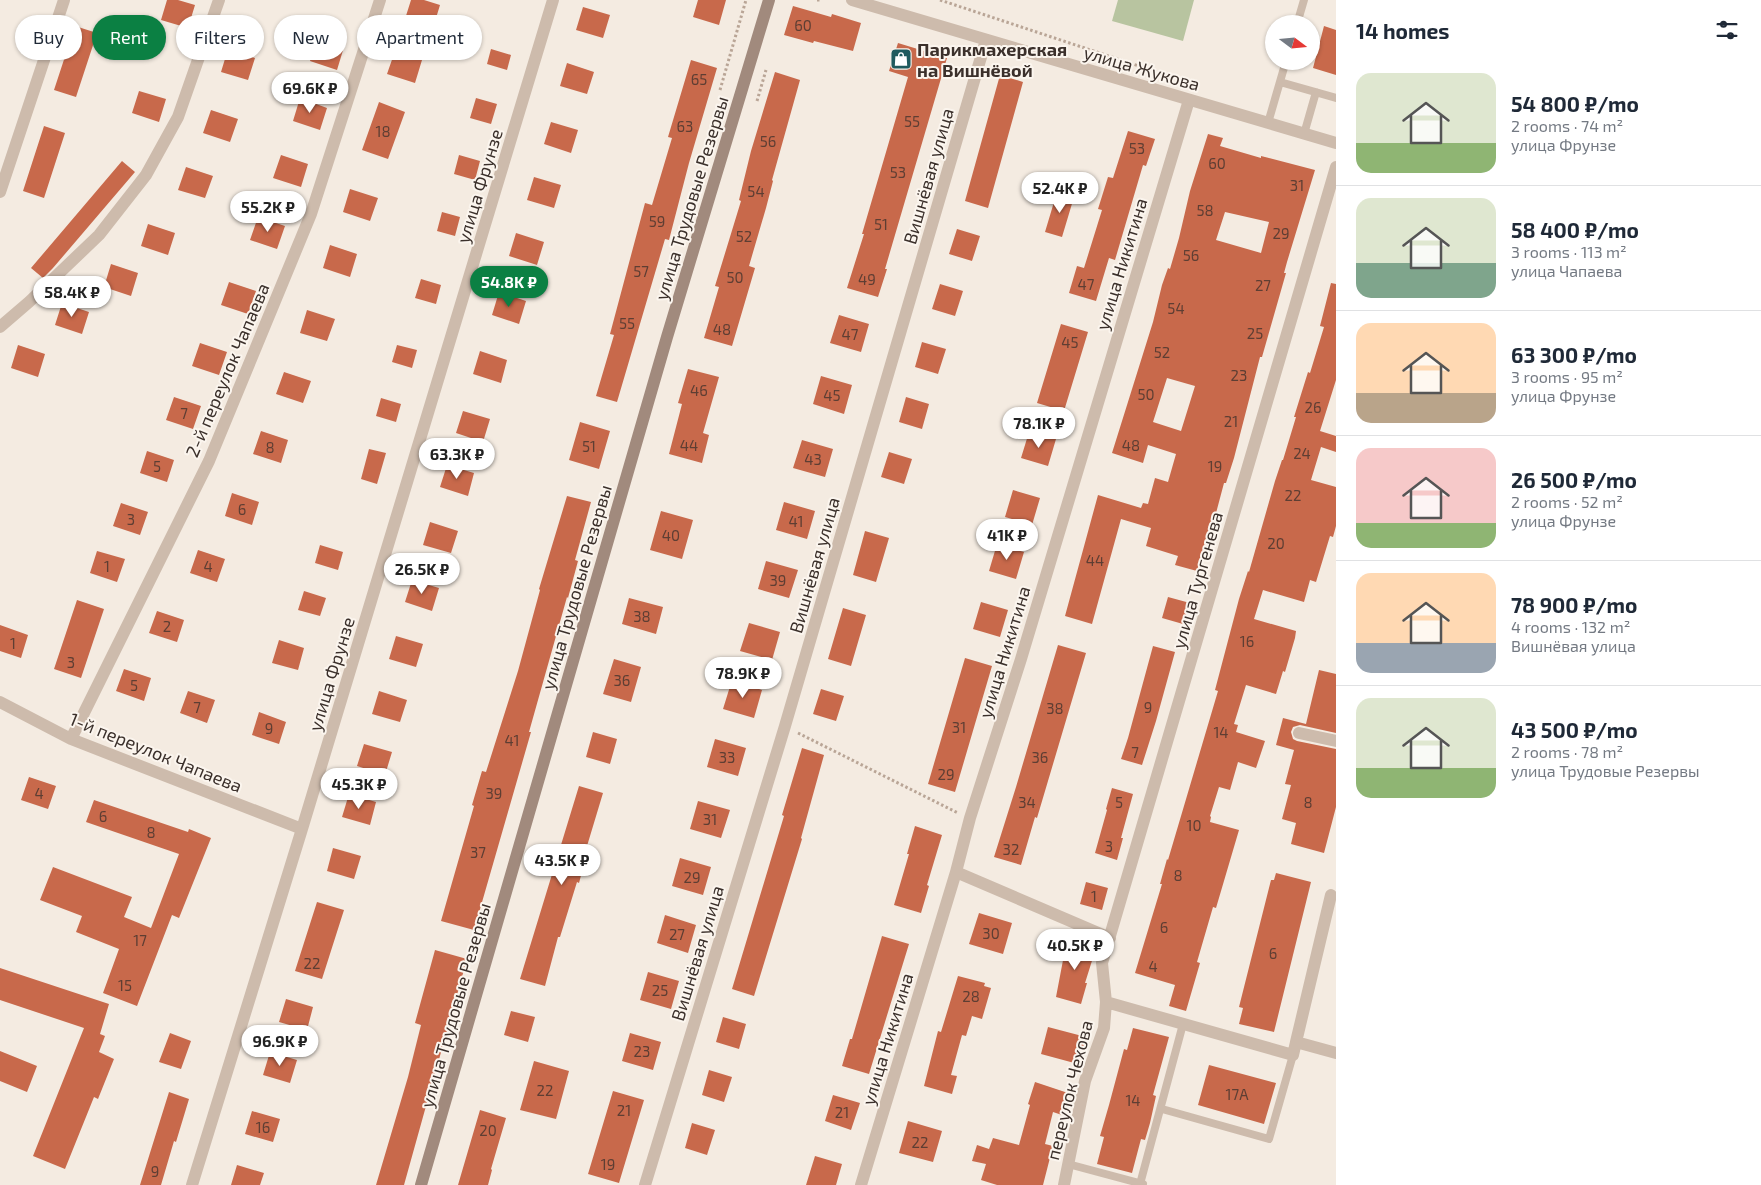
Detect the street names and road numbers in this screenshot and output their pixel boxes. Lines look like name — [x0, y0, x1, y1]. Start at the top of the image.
street label: улица Жукова — [1081, 41, 1203, 95]
street label: улица Трудовые Резервы — [649, 93, 733, 303]
street label: Вишнёвая улица — [898, 105, 958, 247]
street label: улица Фрунзе — [451, 126, 507, 246]
street label: улица Никитина — [1090, 195, 1152, 333]
street label: 2-й переулок Чапаева — [180, 280, 274, 460]
street label: улица Трудовые Резервы — [536, 482, 616, 692]
street label: Вишнёвая улица — [784, 494, 844, 636]
street label: улица Тургенева — [1167, 509, 1227, 651]
street label: улица Никитина — [973, 583, 1035, 721]
street label: улица Фрунзе — [303, 614, 359, 734]
street label: 1-й переулок Чапаева — [66, 707, 246, 797]
street label: Вишнёвая улица — [666, 883, 728, 1023]
street label: улица Трудовые Резервы — [415, 900, 495, 1110]
street label: улица Никитина — [856, 970, 918, 1108]
street label: переулок Чехова — [1041, 1018, 1097, 1162]

